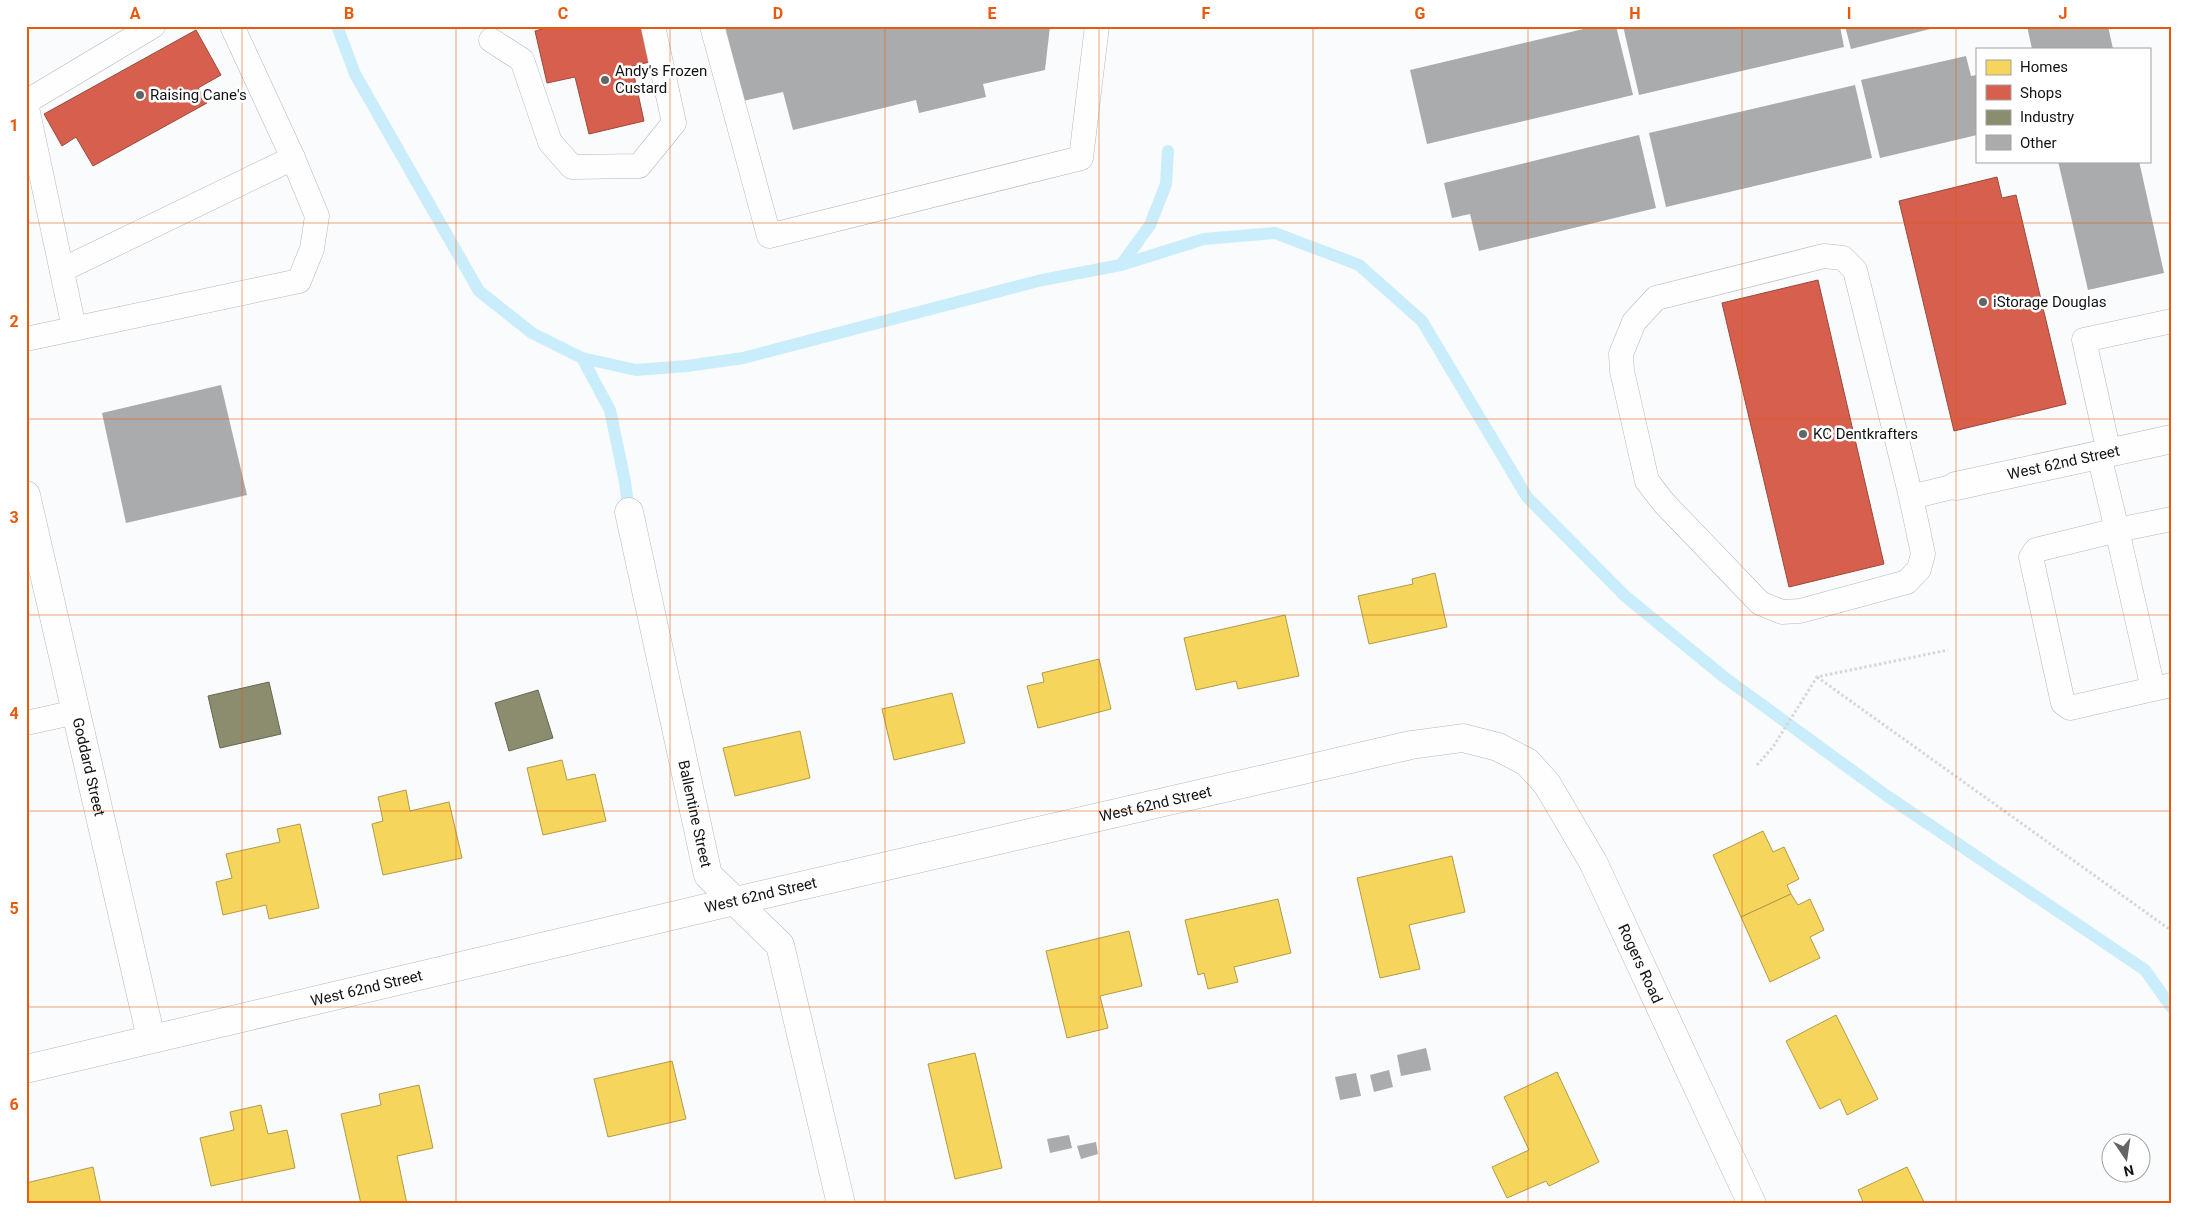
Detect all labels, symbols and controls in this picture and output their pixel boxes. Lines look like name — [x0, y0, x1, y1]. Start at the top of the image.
text: A — [130, 4, 141, 23]
text: B — [344, 4, 354, 23]
text: C — [558, 4, 568, 23]
text: D — [773, 4, 783, 23]
text: E — [988, 4, 997, 23]
text: F — [1202, 4, 1211, 23]
text: G — [1415, 4, 1426, 23]
text: H — [1629, 4, 1641, 23]
text: I — [1847, 4, 1851, 23]
text: J — [2059, 4, 2067, 23]
legend — [1976, 48, 2150, 162]
text: Homes — [2020, 58, 2068, 76]
place label: Andy's Frozen Custard — [615, 62, 707, 97]
marker: Andy's Frozen Custard — [599, 74, 611, 86]
text: Shops — [2020, 84, 2062, 102]
place label: Raising Cane's — [150, 86, 247, 104]
marker: Raising Cane's — [134, 89, 146, 101]
text: Industry — [2020, 108, 2074, 126]
text: 1 — [9, 116, 19, 135]
text: Other — [2020, 134, 2057, 152]
place label: iStorage Douglas — [1993, 293, 2107, 311]
marker: iStorage Douglas — [1977, 296, 1989, 308]
text: 2 — [9, 312, 19, 331]
place label: KC Dentkrafters — [1813, 425, 1918, 443]
marker: KC Dentkrafters — [1797, 428, 1809, 440]
street label: West 62nd Street — [2006, 442, 2121, 484]
text: 3 — [9, 508, 19, 527]
text: 4 — [9, 704, 19, 723]
street label: Goddard Street — [69, 716, 109, 818]
street label: Ballentine Street — [674, 759, 715, 869]
street label: West 62nd Street — [1098, 782, 1213, 826]
street label: West 62nd Street — [703, 873, 819, 917]
text: 5 — [9, 899, 19, 918]
street label: Rogers Road — [1614, 921, 1666, 1006]
street label: West 62nd Street — [309, 966, 424, 1010]
text: 6 — [9, 1095, 19, 1114]
north arrow — [2100, 1132, 2150, 1182]
text: N — [2122, 1162, 2136, 1180]

